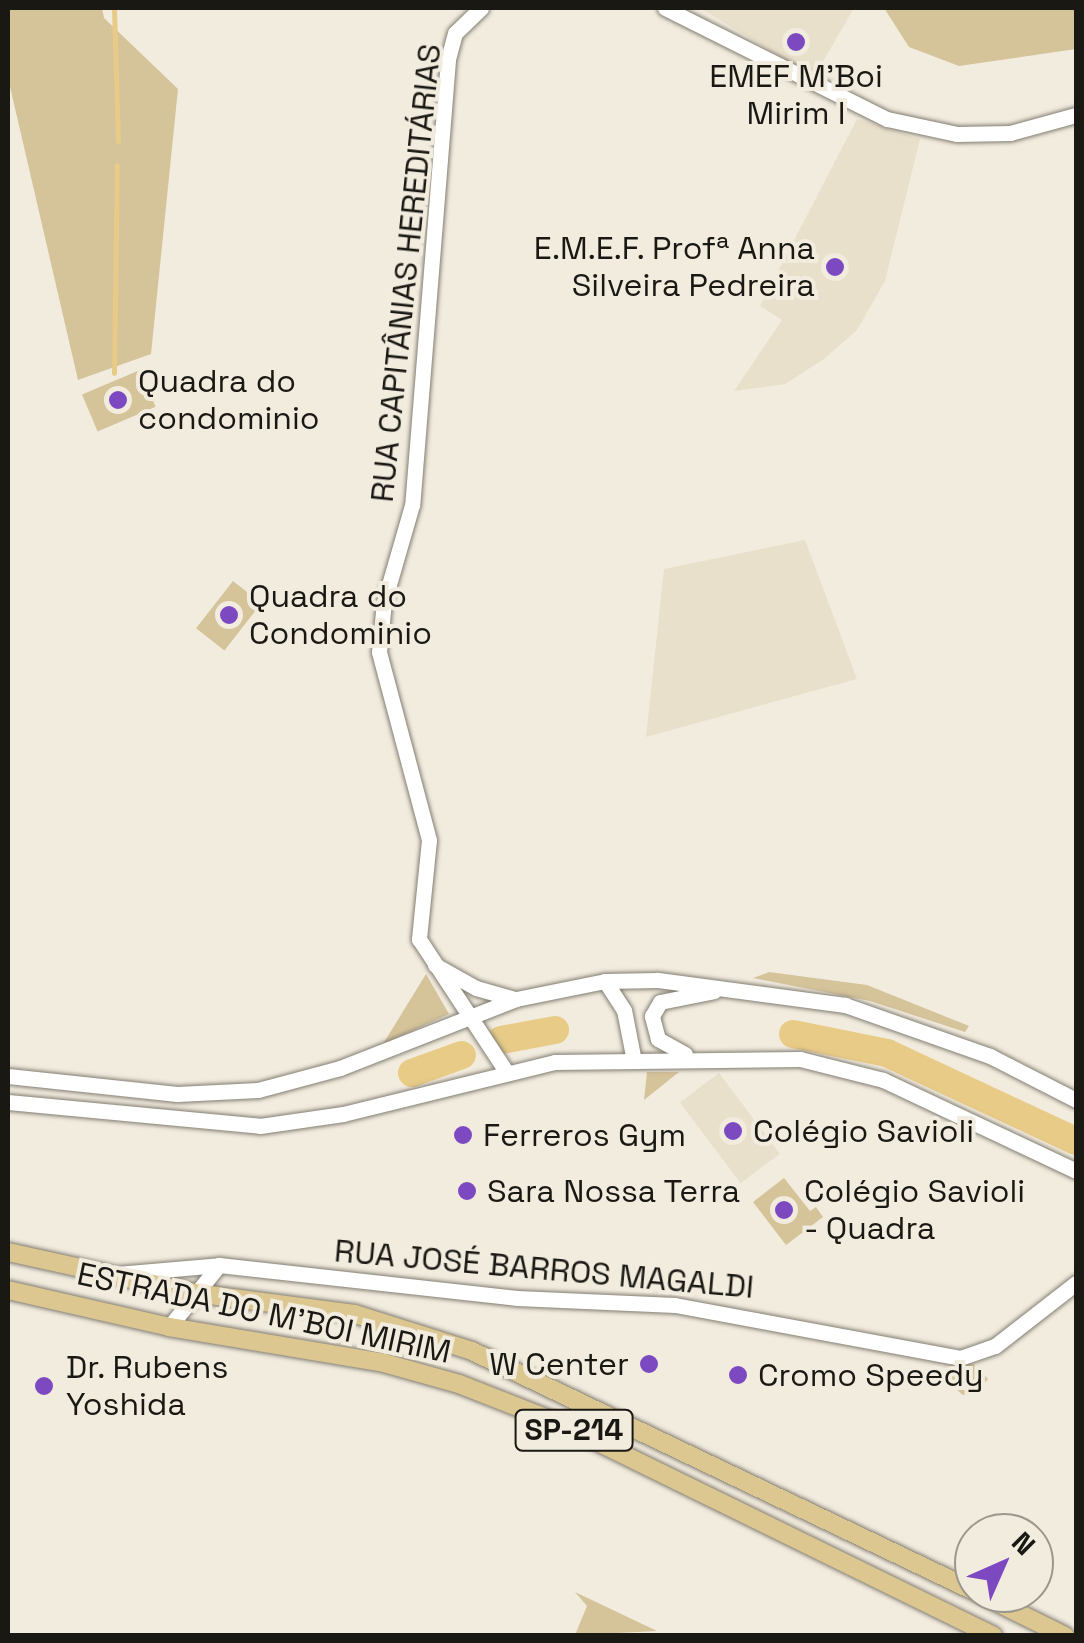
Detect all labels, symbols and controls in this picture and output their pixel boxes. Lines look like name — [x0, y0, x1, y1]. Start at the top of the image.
marker: EMEF M'Boi Mirim I — [785, 31, 807, 53]
street label: RUA CAPITÂNIAS HEREDITÁRIAS — [363, 42, 449, 504]
place label: EMEF M'Boi Mirim I — [709, 58, 883, 133]
place label: E.M.E.F. Profª Anna Silveira Pedreira — [532, 230, 815, 305]
marker: E.M.E.F. Profª Anna Silveira Pedreira — [824, 256, 846, 278]
place label: Quadra do condominio — [138, 363, 320, 438]
marker: Quadra do condominio — [107, 389, 129, 411]
place label: Quadra do Condominio — [249, 578, 432, 653]
marker: Quadra do Condominio — [218, 604, 240, 626]
place label: Colégio Savioli — [753, 1112, 974, 1150]
place label: Ferreros Gym — [483, 1116, 686, 1154]
marker: Colégio Savioli — [722, 1120, 744, 1142]
marker: Ferreros Gym — [452, 1124, 474, 1146]
place label: Sara Nossa Terra — [487, 1172, 741, 1210]
place label: Colégio Savioli - Quadra — [804, 1173, 1025, 1248]
marker: Sara Nossa Terra — [456, 1180, 478, 1202]
marker: Colégio Savioli - Quadra — [773, 1199, 795, 1221]
street label: RUA JOSÉ BARROS MAGALDI — [332, 1232, 756, 1306]
street label: ESTRADA DO M'BOI MIRIM — [73, 1255, 455, 1371]
place label: W Center — [489, 1345, 629, 1383]
place label: Dr. Rubens Yoshida — [66, 1349, 229, 1424]
marker: W Center — [638, 1353, 660, 1375]
place label: Cromo Speedy — [758, 1356, 984, 1394]
marker: Cromo Speedy — [727, 1364, 749, 1386]
marker: Dr. Rubens Yoshida — [31, 1373, 57, 1399]
road number: SP-214 — [514, 1405, 634, 1455]
north arrow — [954, 1513, 1054, 1613]
text: N — [1004, 1524, 1043, 1563]

